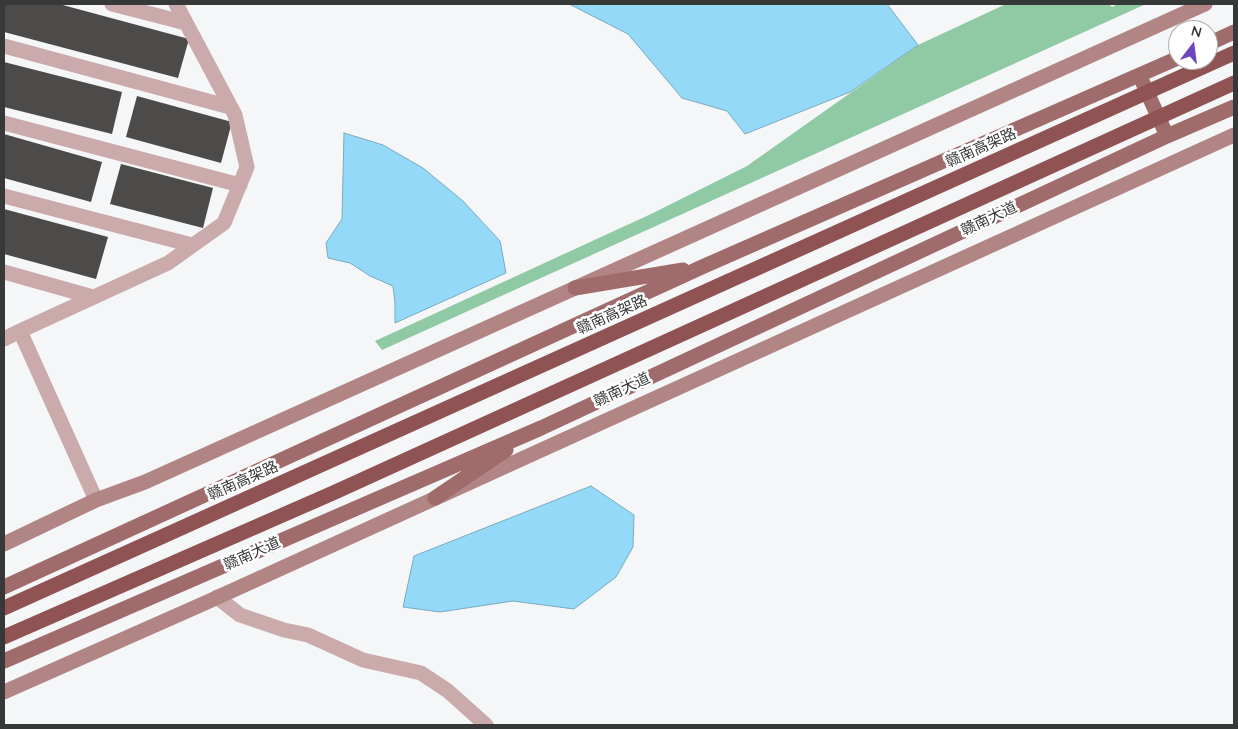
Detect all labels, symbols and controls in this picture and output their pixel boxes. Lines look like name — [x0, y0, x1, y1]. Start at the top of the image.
north arrow — [1168, 20, 1218, 70]
text: N — [1189, 21, 1204, 42]
street label: 赣南高架路 — [943, 125, 1019, 171]
street label: 赣南大道 — [958, 198, 1020, 240]
street label: 赣南高架路 — [574, 292, 650, 338]
street label: 赣南大道 — [591, 369, 653, 411]
street label: 赣南高架路 — [205, 458, 281, 504]
street label: 赣南大道 — [221, 534, 283, 574]

